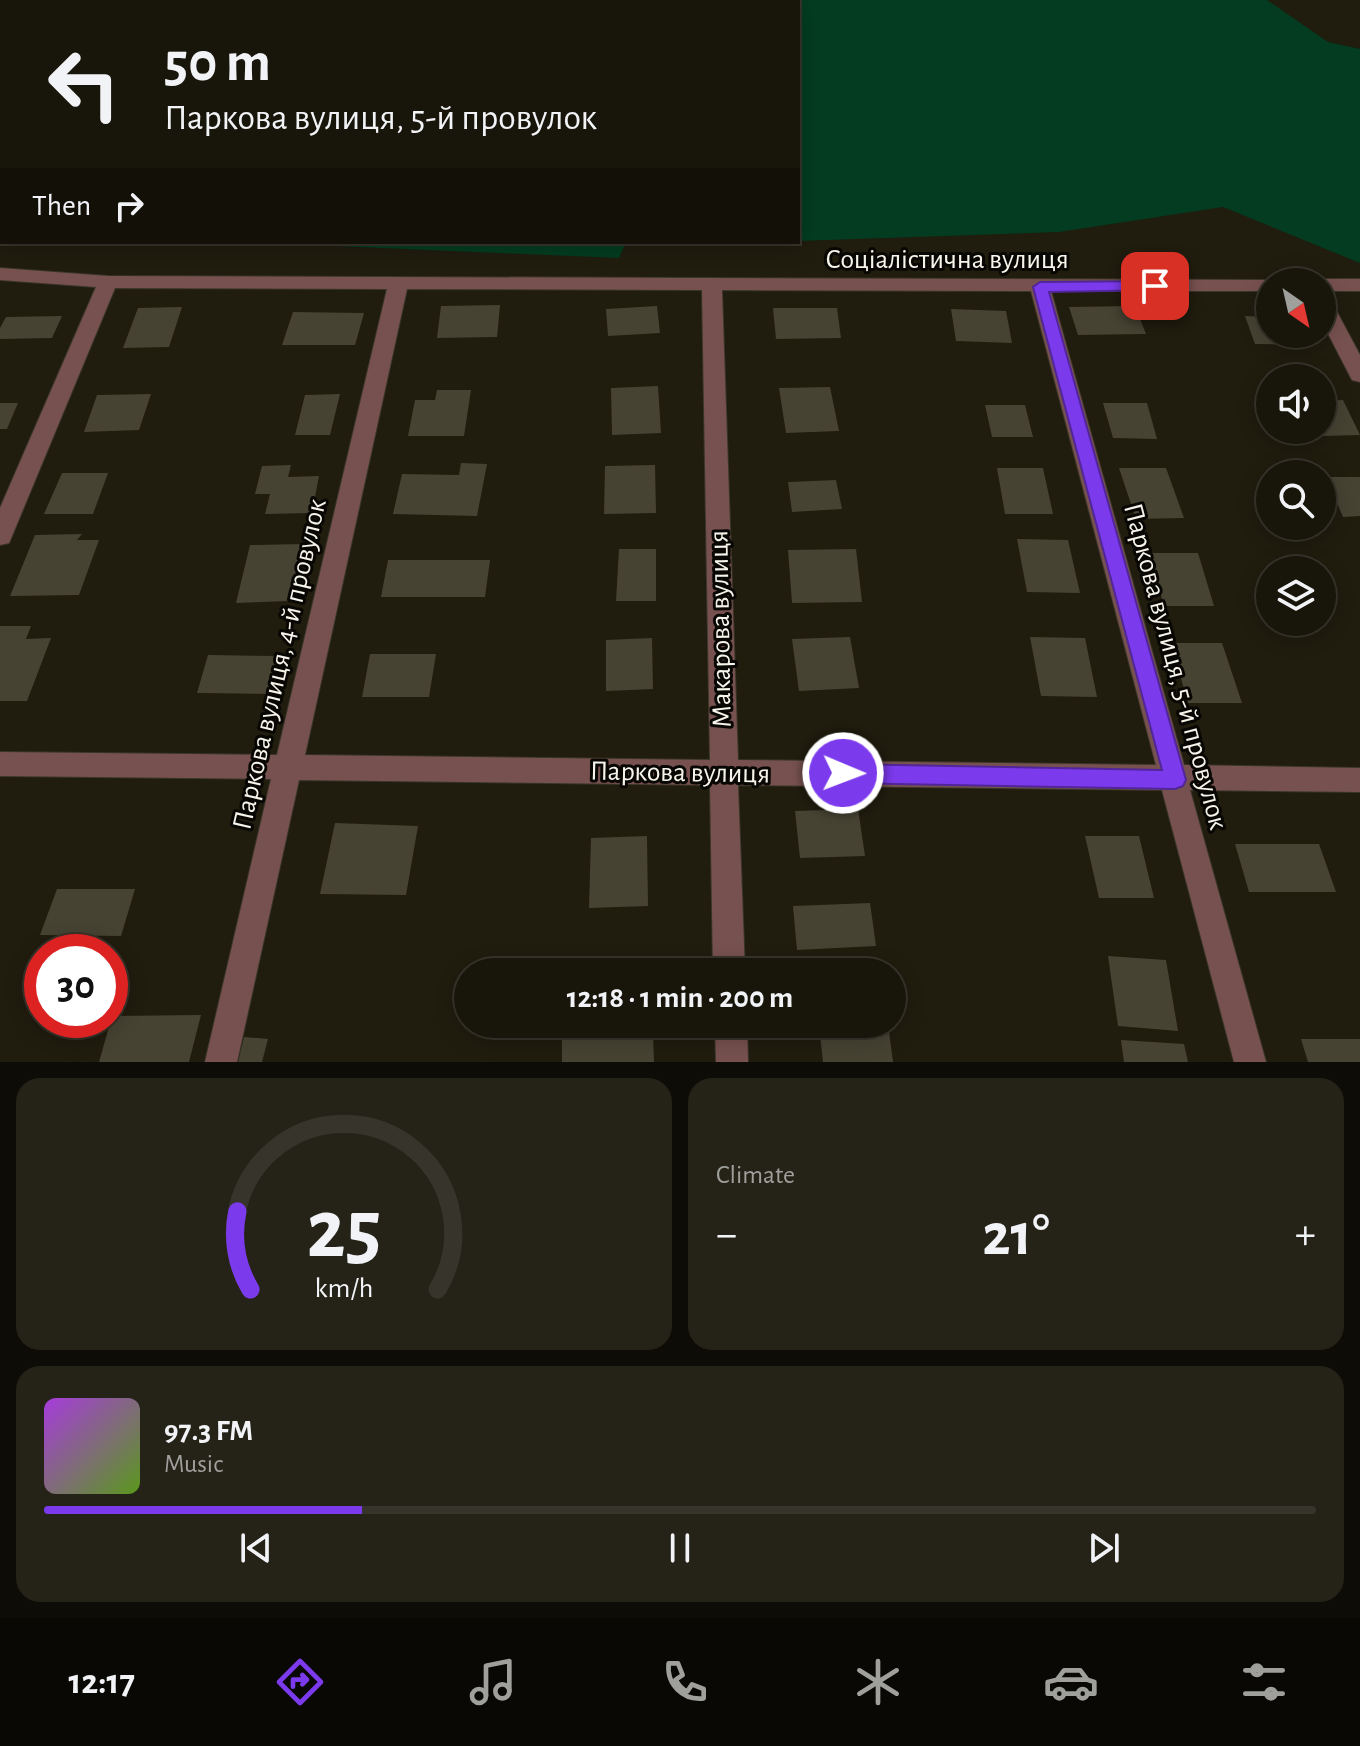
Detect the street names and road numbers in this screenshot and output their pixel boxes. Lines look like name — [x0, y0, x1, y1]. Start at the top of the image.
street label: Соціалістична вулиця — [825, 246, 1069, 274]
street label: Паркова вулиця, 4-й провулок — [228, 496, 332, 833]
street label: Паркова вулиця, 5-й провулок — [1118, 500, 1232, 833]
street label: Макарова вулиця — [705, 530, 737, 728]
street label: Паркова вулиця — [590, 757, 770, 789]

